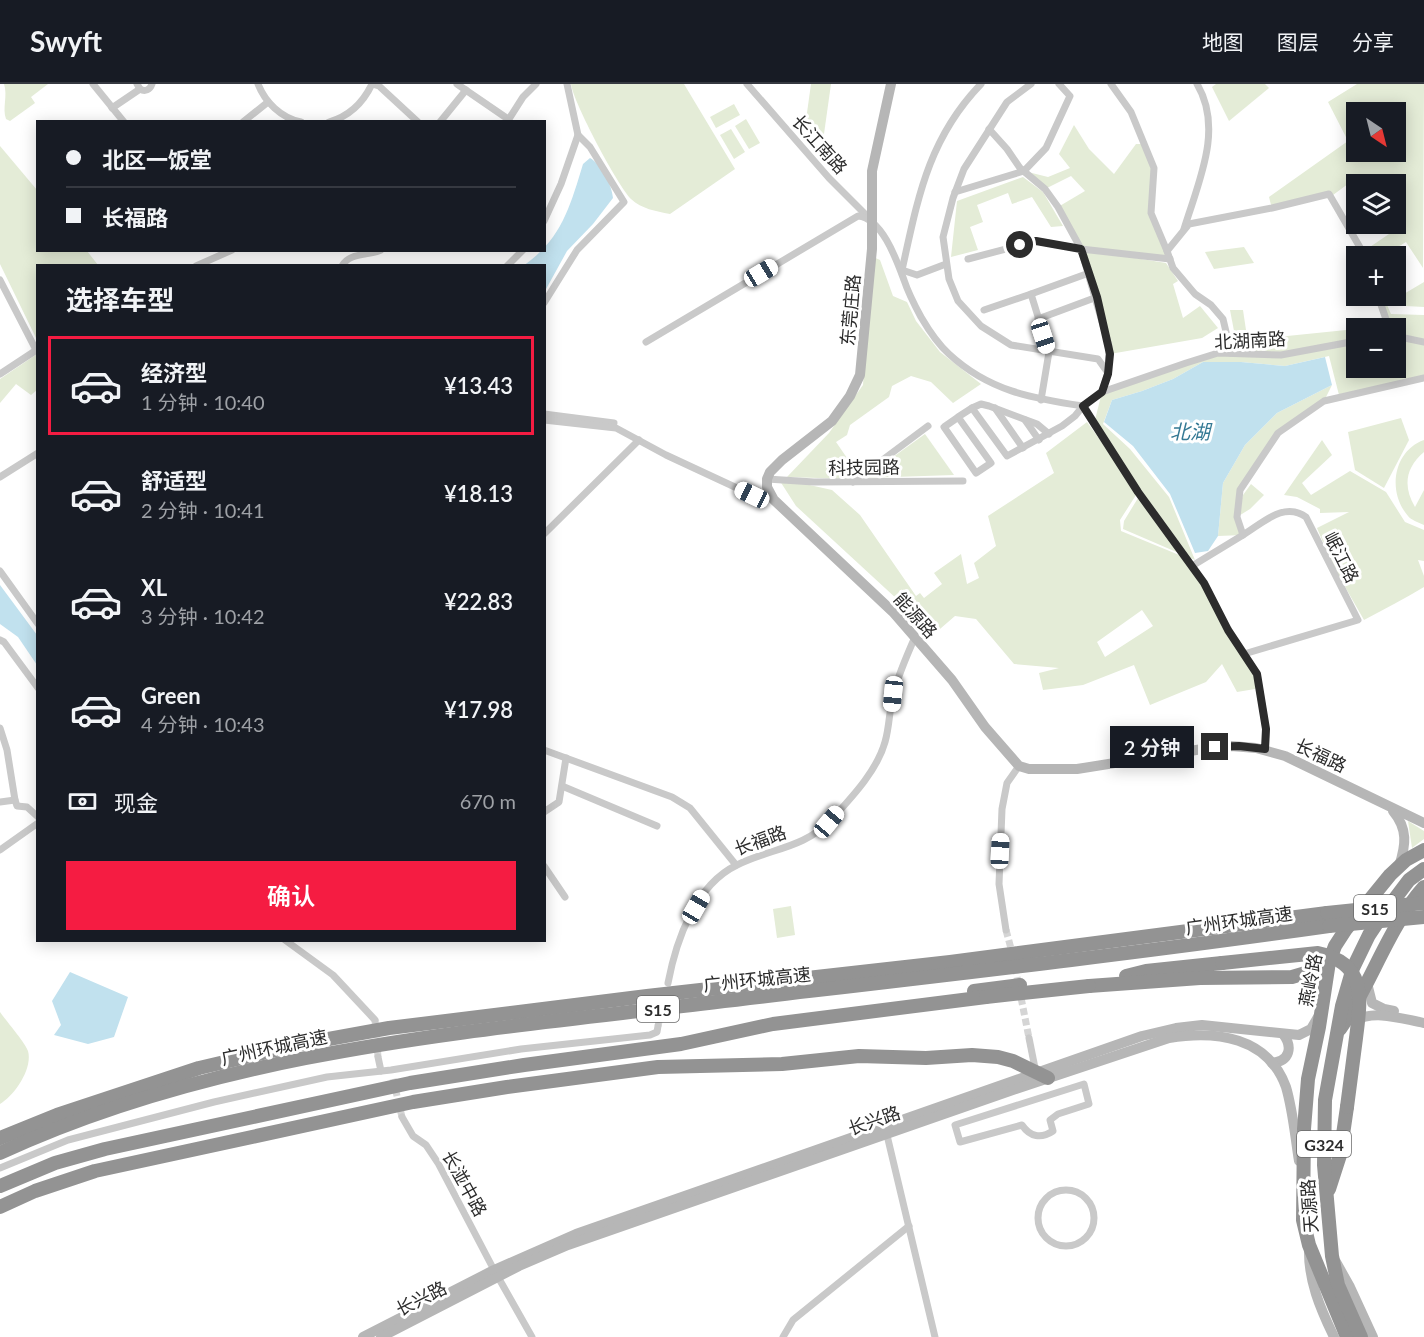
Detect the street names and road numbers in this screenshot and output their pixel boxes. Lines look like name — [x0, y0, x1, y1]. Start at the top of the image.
street label: 长江南路 — [788, 110, 852, 178]
street label: 东莞庄路 — [836, 273, 864, 347]
street label: 北湖南路 — [1213, 327, 1287, 353]
street label: 科技园路 — [828, 455, 900, 479]
street label: 岷江路 — [1320, 528, 1364, 586]
street label: 能源路 — [890, 588, 942, 642]
street label: 长福路 — [1292, 734, 1350, 776]
street label: 长福路 — [731, 820, 789, 860]
road number: S15 — [1354, 895, 1396, 921]
street label: 广州环城高速 — [1184, 902, 1294, 938]
street label: 燕岭路 — [1294, 951, 1326, 1009]
street label: 广州环城高速 — [702, 962, 812, 996]
road number: S15 — [637, 996, 679, 1022]
street label: 广州环城高速 — [219, 1025, 329, 1069]
street label: 长兴路 — [845, 1101, 903, 1139]
road number: G324 — [1297, 1131, 1351, 1157]
street label: 长湴中路 — [438, 1146, 492, 1220]
street label: 天源路 — [1296, 1178, 1322, 1234]
street label: 长兴路 — [392, 1276, 450, 1320]

